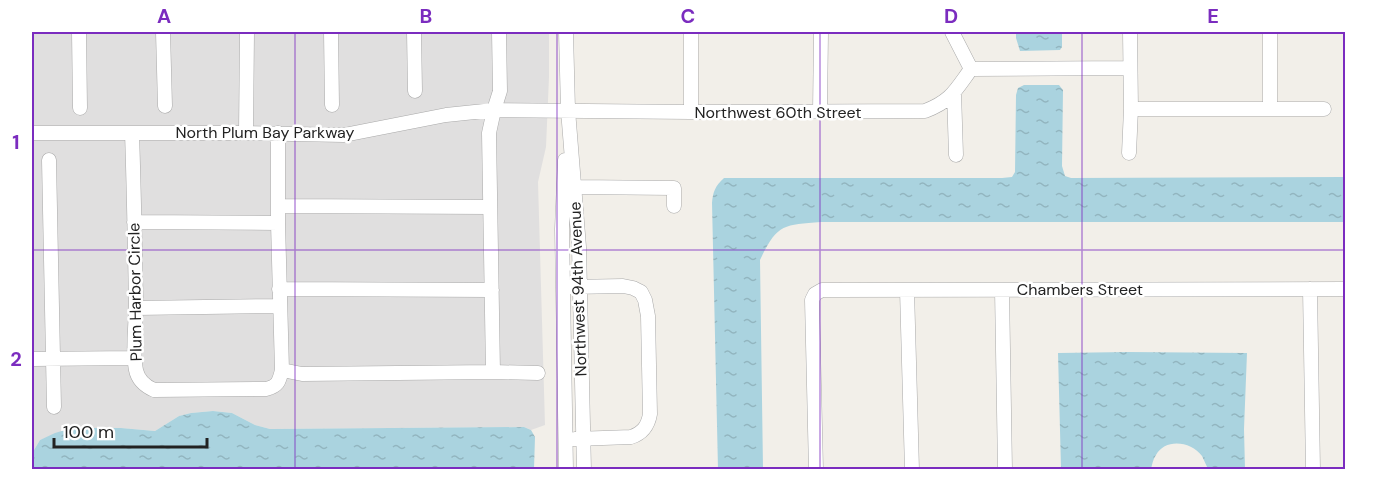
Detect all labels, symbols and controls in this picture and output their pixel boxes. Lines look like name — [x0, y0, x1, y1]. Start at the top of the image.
text: A — [157, 3, 171, 29]
text: B — [420, 3, 432, 29]
text: C — [681, 3, 695, 29]
text: D — [944, 3, 958, 29]
text: E — [1207, 3, 1219, 29]
street label: Northwest 60th Street — [694, 102, 862, 123]
street label: North Plum Bay Parkway — [176, 122, 355, 143]
text: 1 — [12, 129, 20, 155]
street label: Northwest 94th Avenue — [564, 201, 592, 377]
street label: Plum Harbor Circle — [123, 223, 147, 361]
street label: Chambers Street — [1017, 279, 1143, 300]
text: 2 — [10, 346, 22, 372]
scale bar — [54, 411, 207, 449]
text: 100 m — [63, 420, 114, 444]

